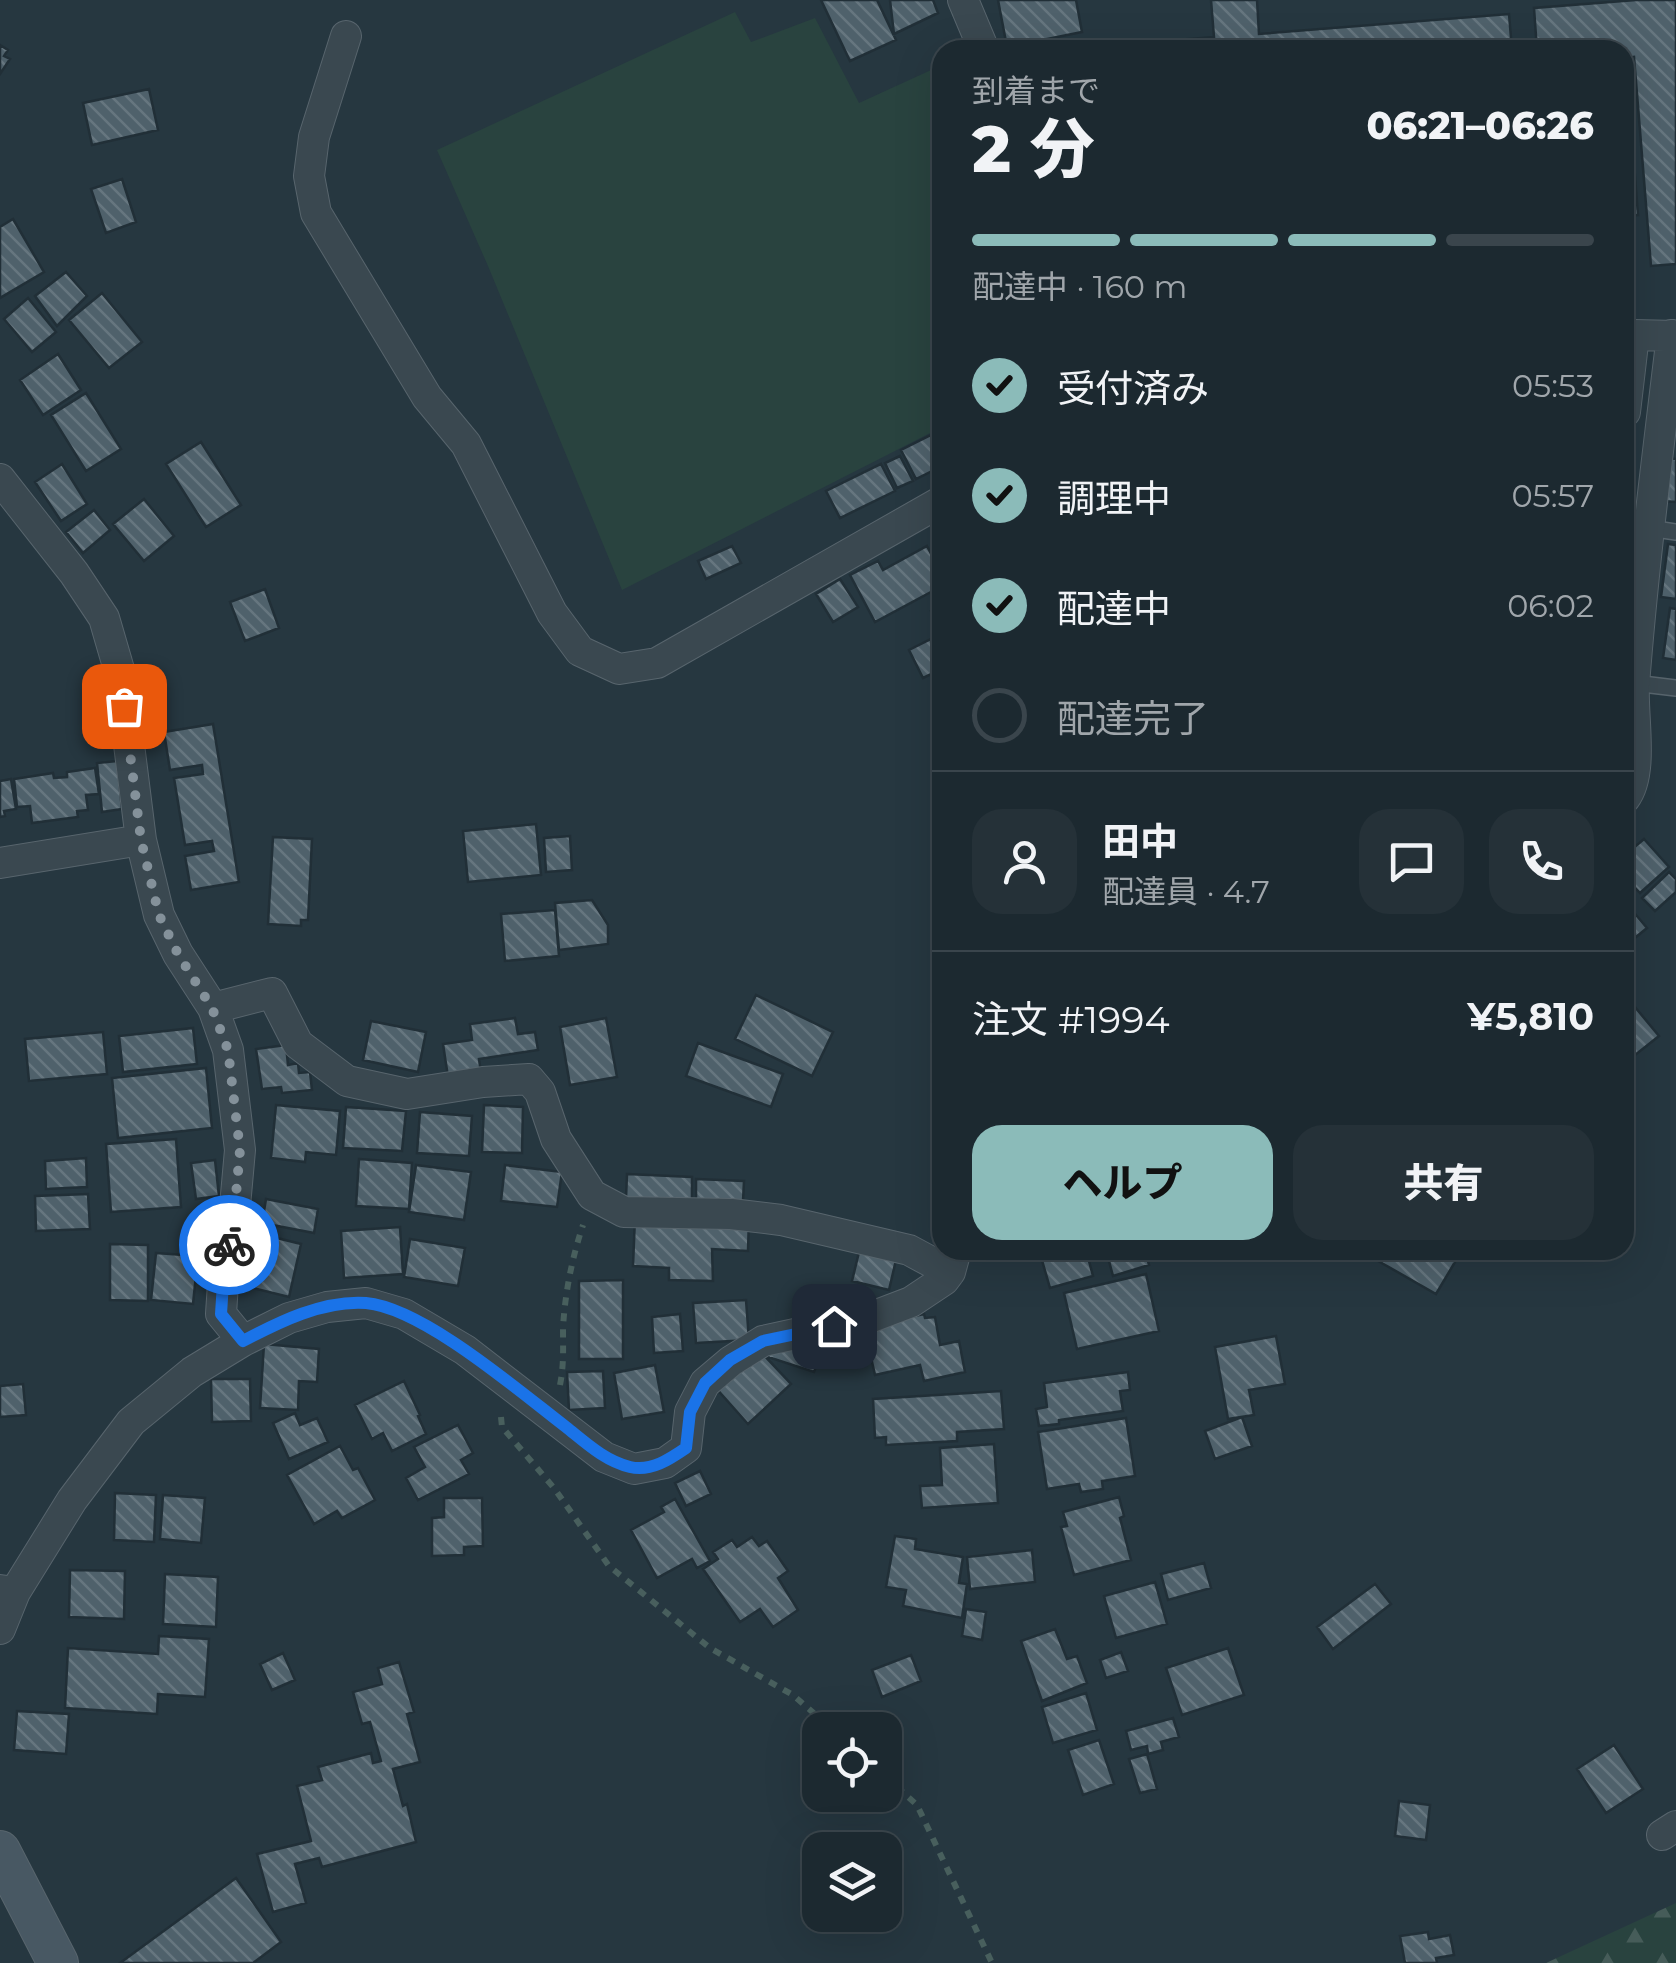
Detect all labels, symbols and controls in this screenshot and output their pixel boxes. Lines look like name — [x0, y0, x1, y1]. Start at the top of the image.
text: 到着まで — [972, 71, 1100, 110]
text: 06:21–06:26 — [1366, 102, 1594, 149]
text: 2 分 — [972, 109, 1095, 188]
text: 配達中 · 160 m — [972, 267, 1187, 306]
icon: check — [972, 358, 1027, 413]
text: 受付済み — [1057, 365, 1209, 412]
text: 05:53 — [1512, 366, 1594, 405]
icon: check — [972, 468, 1027, 523]
text: 調理中 — [1057, 475, 1171, 522]
text: 05:57 — [1511, 476, 1594, 515]
icon: check — [972, 578, 1027, 633]
text: 配達中 — [1057, 585, 1171, 632]
text: 06:02 — [1507, 586, 1594, 625]
pin — [82, 664, 167, 749]
icon: bag — [97, 679, 152, 734]
text: 配達完了 — [1057, 695, 1209, 742]
button: person — [972, 809, 1077, 914]
button: chat — [1359, 809, 1464, 914]
button: phone — [1489, 809, 1594, 914]
text: 田中 — [1102, 818, 1178, 865]
text: 配達員 · 4.7 — [1102, 872, 1270, 911]
text: ¥5,810 — [1467, 993, 1594, 1040]
text: 注文 #1994 — [972, 996, 1170, 1043]
button: ヘルプ — [972, 1125, 1273, 1240]
button: 共有 — [1293, 1125, 1594, 1240]
courier — [179, 1195, 279, 1295]
icon: bike — [202, 1218, 257, 1273]
pin — [792, 1284, 877, 1369]
icon: home — [807, 1299, 862, 1354]
map controls — [802, 1712, 902, 1932]
button: locate — [802, 1712, 902, 1812]
button: layers — [802, 1832, 902, 1932]

